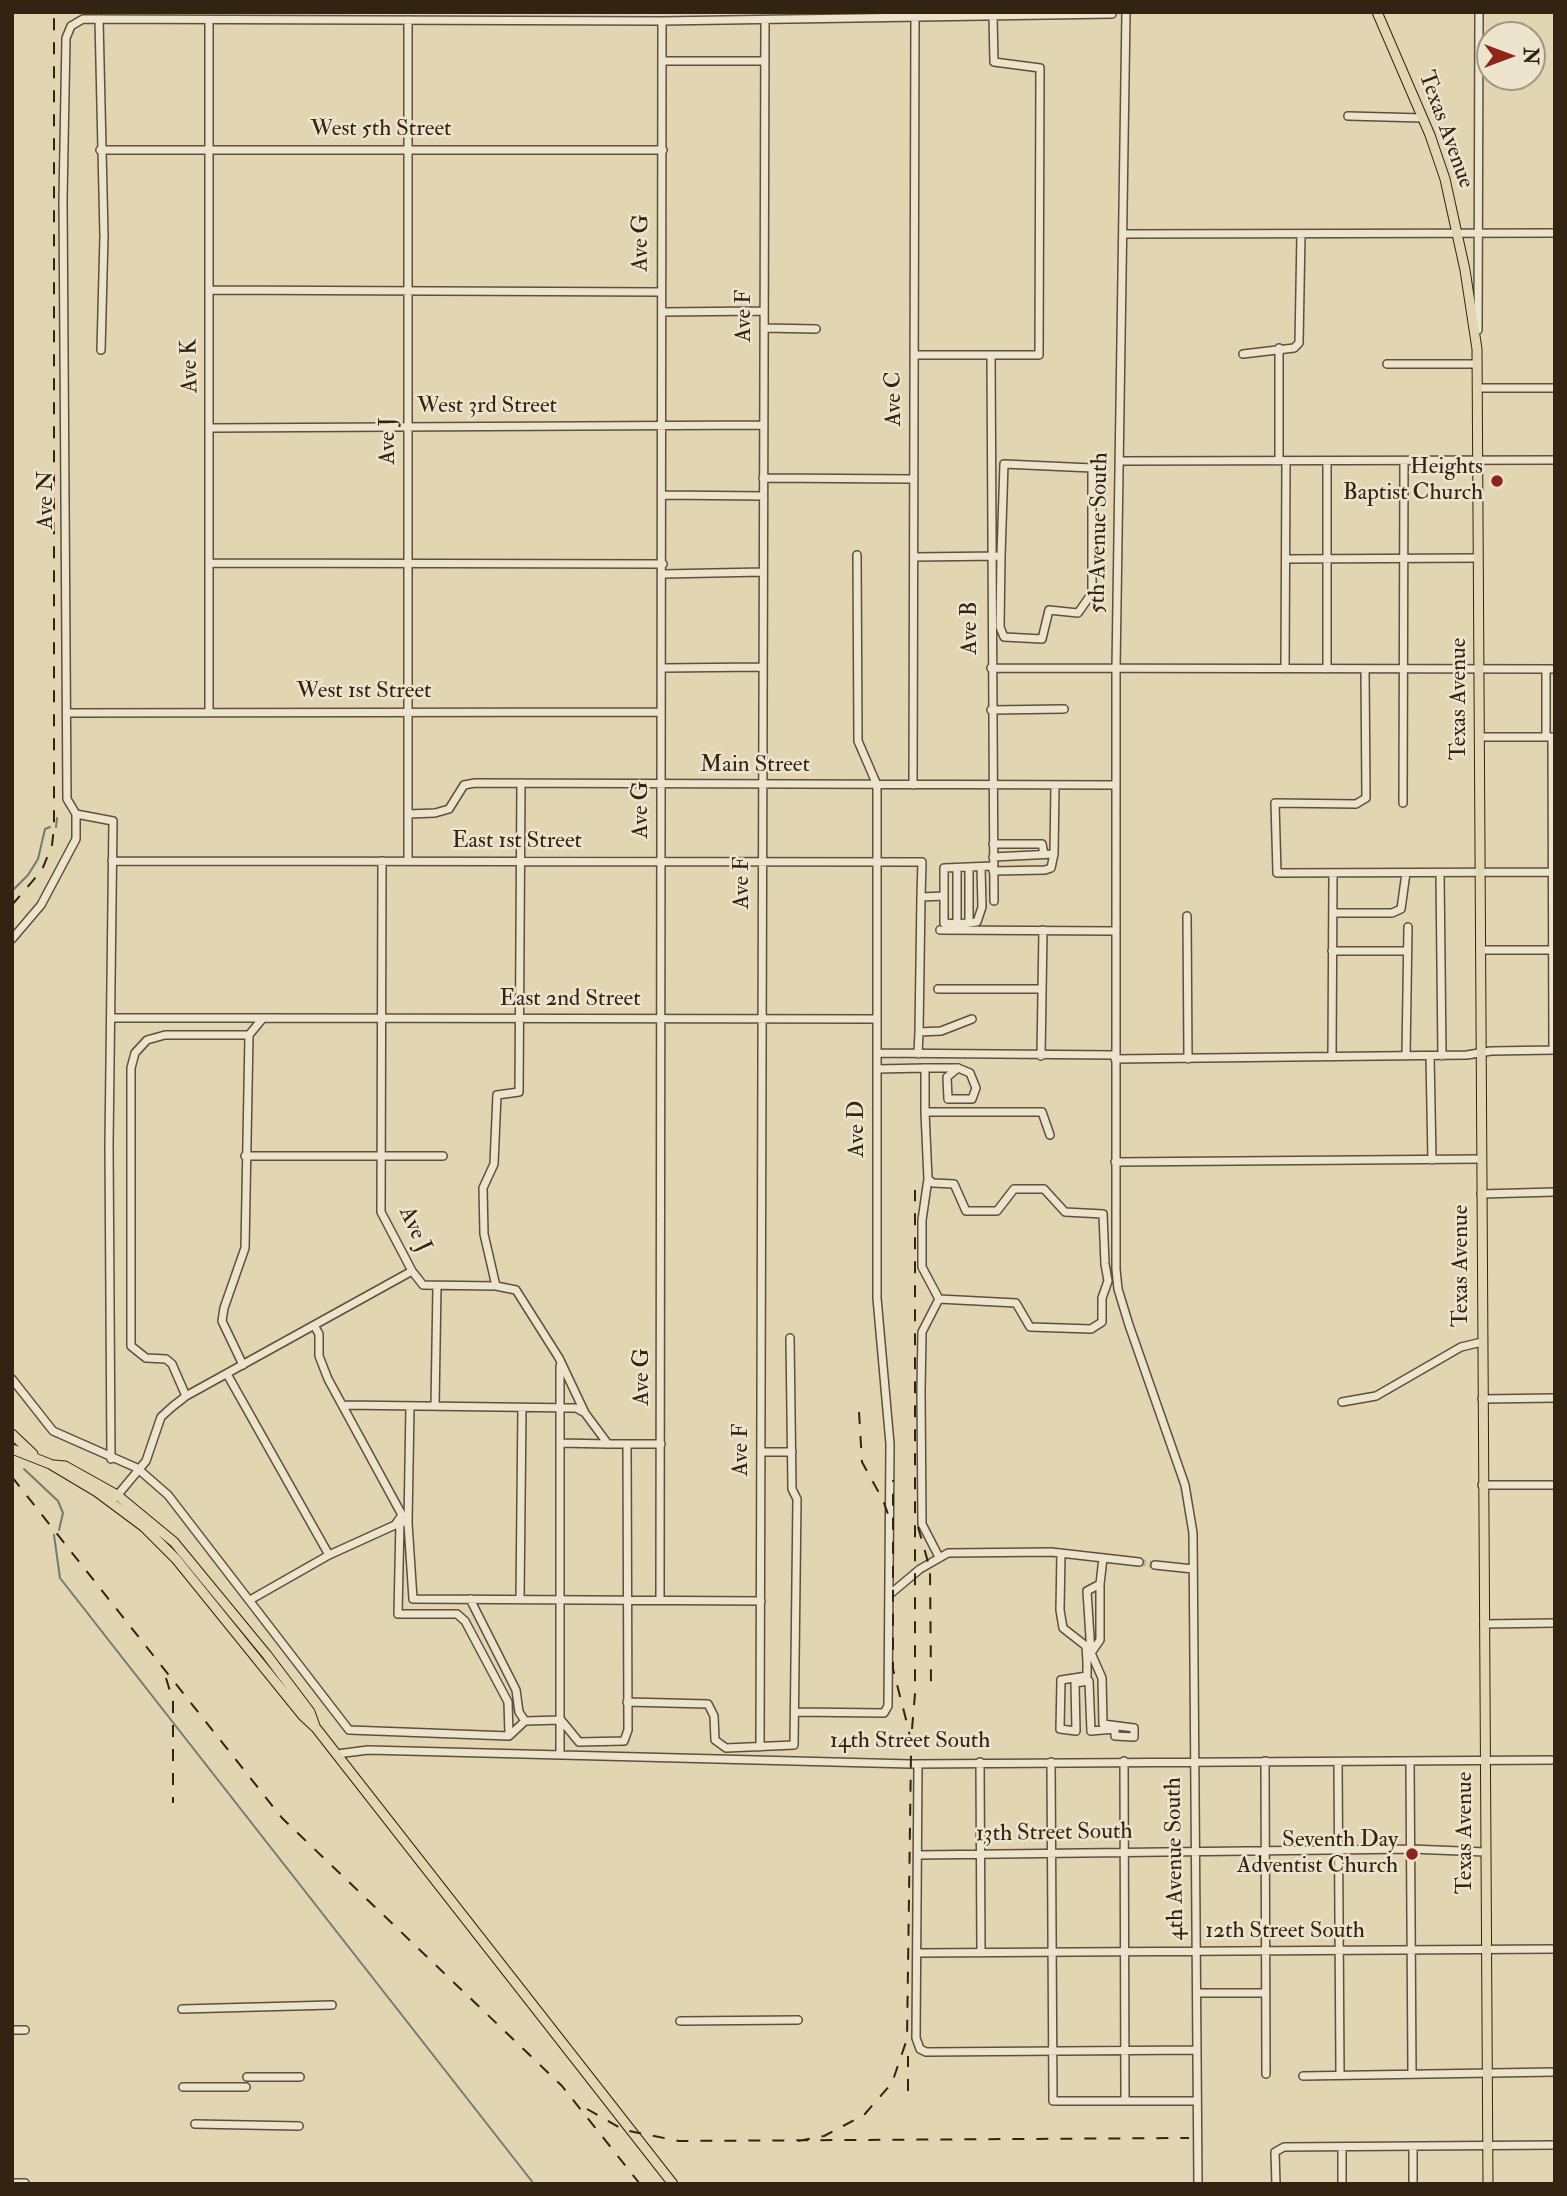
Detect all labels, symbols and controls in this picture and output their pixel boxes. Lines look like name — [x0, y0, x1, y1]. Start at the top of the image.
north arrow — [1476, 21, 1546, 91]
text: N — [1518, 47, 1542, 65]
street label: Texas Avenue — [1411, 68, 1479, 192]
street label: West 5th Street — [310, 116, 452, 144]
street label: Ave G — [628, 214, 656, 272]
street label: Ave F — [731, 290, 759, 342]
street label: Ave K — [177, 339, 205, 393]
street label: Ave C — [881, 371, 909, 427]
street label: West 3rd Street — [417, 393, 557, 421]
street label: Ave J — [375, 417, 403, 465]
street label: 5th Avenue South — [1085, 452, 1115, 614]
place label: Heights Baptist Church — [1343, 454, 1483, 508]
street label: Ave N — [33, 471, 61, 529]
marker: Heights Baptist Church — [1489, 473, 1505, 489]
street label: Ave B — [957, 601, 985, 655]
street label: Texas Avenue — [1446, 638, 1474, 760]
street label: West 1st Street — [297, 678, 431, 706]
street label: Main Street — [700, 752, 810, 780]
street label: Ave G — [628, 781, 656, 839]
street label: East 1st Street — [452, 828, 582, 856]
street label: Ave F — [729, 857, 757, 909]
street label: East 2nd Street — [499, 986, 641, 1014]
street label: Ave D — [844, 1101, 872, 1157]
street label: Ave J — [391, 1203, 437, 1257]
street label: Texas Avenue — [1448, 1205, 1476, 1327]
street label: Ave G — [629, 1348, 657, 1406]
street label: Ave F — [728, 1424, 756, 1476]
street label: 14th Street South — [830, 1728, 990, 1756]
street label: Texas Avenue — [1452, 1772, 1480, 1894]
street label: 4th Avenue South — [1161, 1777, 1191, 1941]
street label: 13th Street South — [975, 1819, 1133, 1849]
place label: Seventh Day Adventist Church — [1237, 1827, 1398, 1881]
marker: Seventh Day Adventist Church — [1404, 1846, 1420, 1862]
street label: 12th Street South — [1205, 1918, 1365, 1946]

